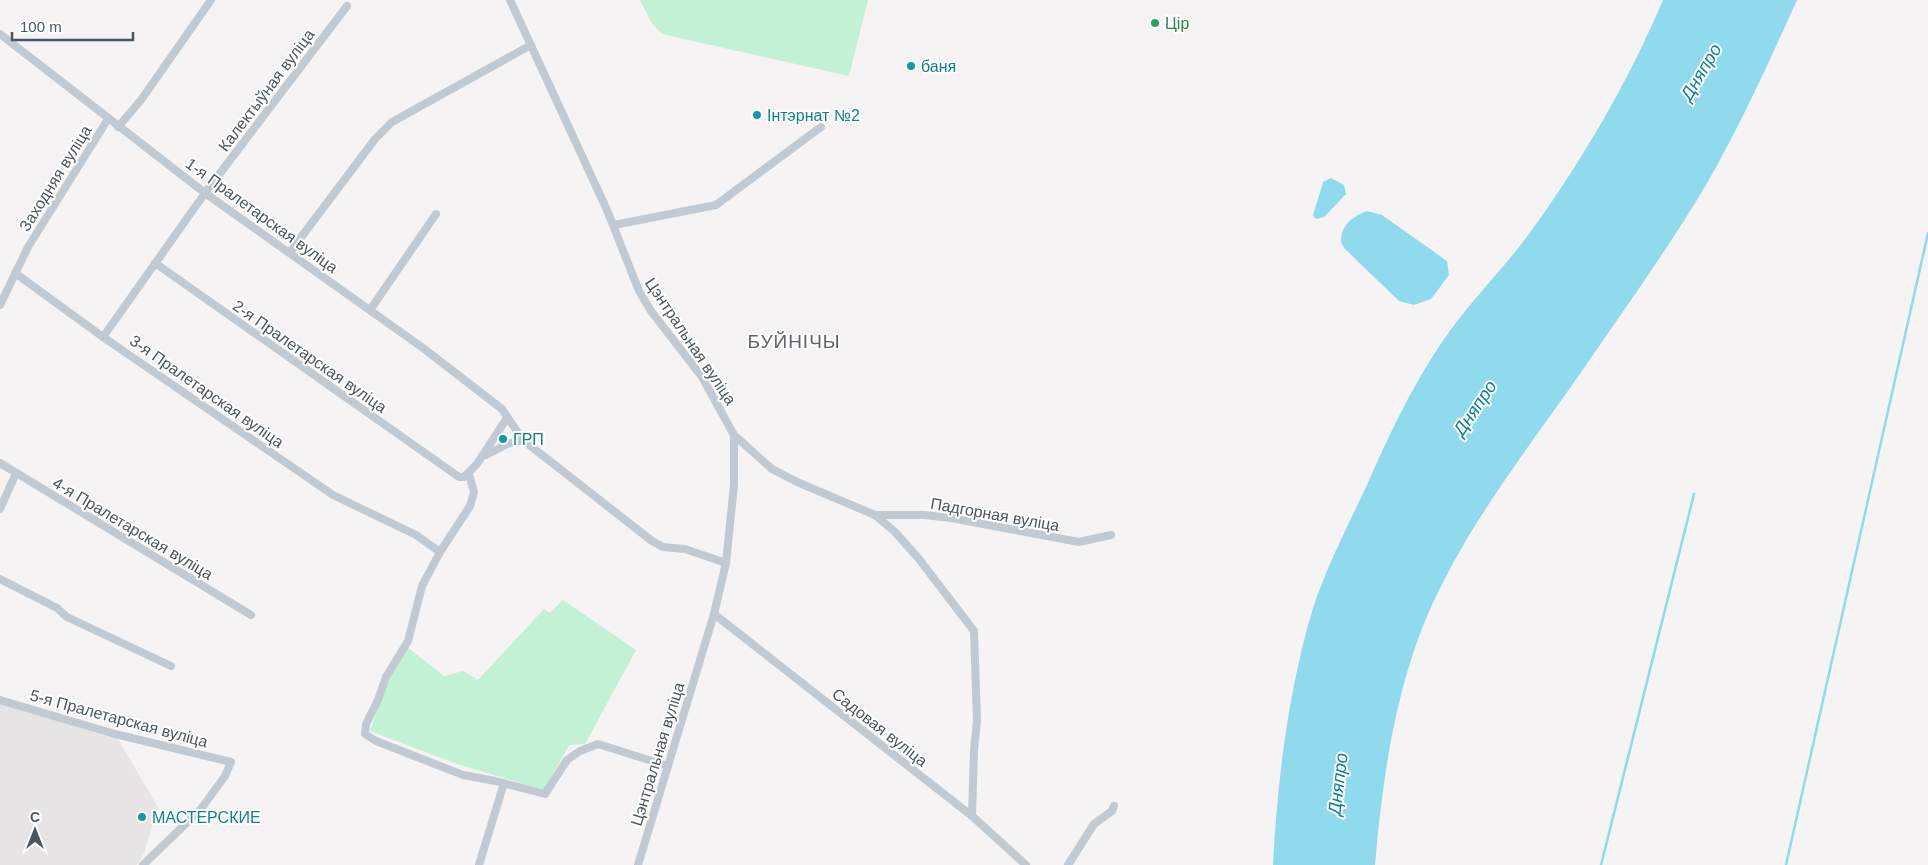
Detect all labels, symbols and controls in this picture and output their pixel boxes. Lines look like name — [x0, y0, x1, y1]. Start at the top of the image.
scale bar — [12, 10, 134, 42]
place label: Цір — [1165, 15, 1189, 32]
marker: Цір — [1149, 17, 1161, 29]
text: 100 m — [20, 18, 62, 35]
street label: Калектыўная вуліца — [215, 26, 318, 155]
water label: Дняпро — [1675, 40, 1726, 105]
place label: баня — [921, 58, 956, 75]
marker: баня — [905, 60, 917, 72]
place label: Інтэрнат №2 — [767, 107, 860, 124]
marker: Інтэрнат №2 — [751, 109, 763, 121]
street label: Заходняя вуліца — [16, 122, 95, 234]
street label: 1-я Пралетарская вуліца — [183, 155, 341, 276]
street label: Цэнтральная вуліца — [642, 275, 739, 408]
street label: 2-я Пралетарская вуліца — [230, 297, 390, 416]
district label: БУЙНІЧЫ — [747, 331, 841, 352]
street label: 3-я Пралетарская вуліца — [127, 332, 287, 451]
water label: Дняпро — [1448, 377, 1501, 441]
place label: ГРП — [513, 431, 544, 448]
marker: ГРП — [497, 433, 509, 445]
street label: 4-я Пралетарская вуліца — [50, 474, 216, 583]
street label: Падгорная вуліца — [929, 495, 1061, 534]
street label: Цэнтральная вуліца — [628, 680, 687, 828]
street label: Садовая вуліца — [829, 685, 931, 770]
street label: 5-я Пралетарская вуліца — [28, 687, 210, 750]
water label: Дняпро — [1324, 752, 1352, 818]
north arrow — [10, 805, 60, 855]
text: С — [30, 809, 40, 825]
place label: МАСТЕРСКИЕ — [152, 809, 261, 826]
marker: МАСТЕРСКИЕ — [136, 811, 148, 823]

